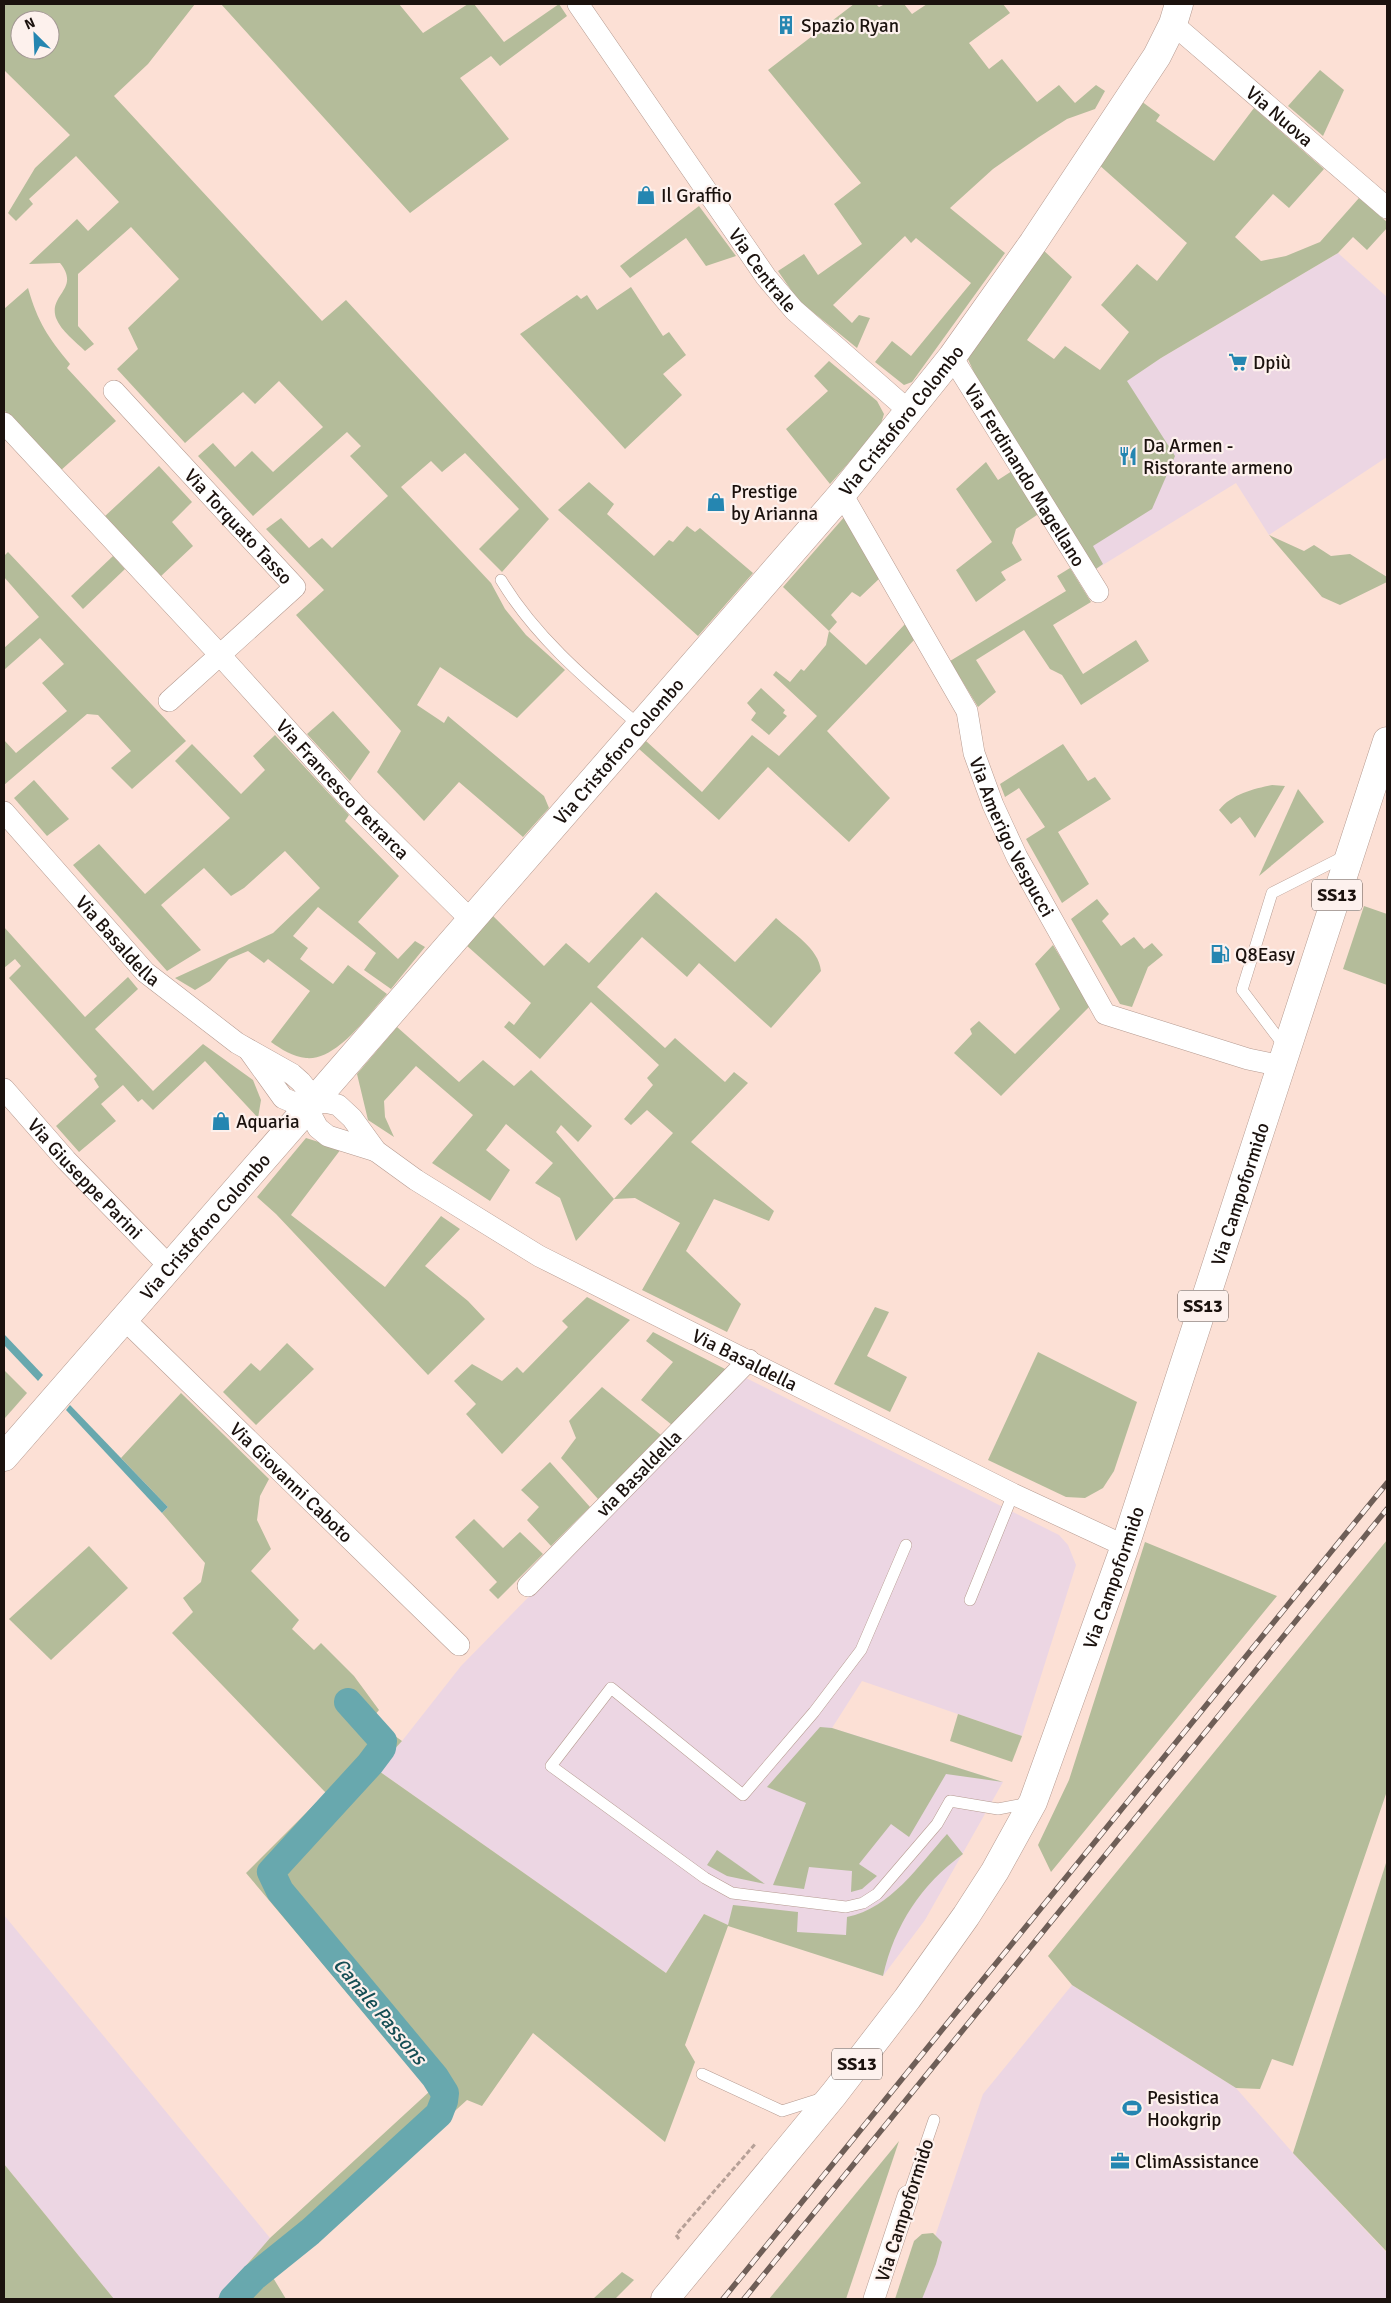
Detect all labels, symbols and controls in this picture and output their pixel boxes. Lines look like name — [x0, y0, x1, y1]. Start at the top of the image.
north arrow — [10, 10, 60, 60]
text: N — [22, 14, 38, 33]
building icon: Spazio Ryan — [775, 14, 797, 36]
place label: Spazio Ryan — [801, 14, 899, 38]
street label: Via Nuova — [1241, 81, 1318, 152]
shop icon: Il Graffio — [635, 184, 657, 206]
place label: Il Graffio — [661, 184, 732, 208]
street label: Via Centrale — [723, 224, 802, 318]
street label: Via Cristoforo Colombo — [834, 341, 970, 501]
supermarket icon: Dpiù — [1227, 351, 1249, 373]
place label: Dpiù — [1253, 351, 1291, 375]
street label: Via Ferdinando Magellano — [959, 380, 1090, 572]
place label: Da Armen - Ristorante armeno — [1143, 434, 1293, 480]
restaurant icon: Da Armen - Ristorante armeno — [1117, 445, 1139, 467]
street label: Via Torquato Tasso — [179, 464, 298, 590]
place label: Prestige by Arianna — [731, 480, 818, 526]
shop icon: Prestige by Arianna — [705, 491, 727, 513]
street label: Via Cristoforo Colombo — [549, 673, 690, 830]
street label: Via Francesco Petrarca — [271, 714, 414, 865]
street label: Via Amerigo Vespucci — [963, 754, 1059, 921]
road number: SS13 — [1312, 880, 1362, 910]
street label: Via Basaldella — [70, 891, 164, 992]
fuel station icon: Q8Easy — [1209, 943, 1231, 965]
place label: Q8Easy — [1235, 943, 1295, 967]
shop icon: Aquaria — [210, 1110, 232, 1132]
place label: Aquaria — [236, 1110, 300, 1134]
street label: Via Giuseppe Parini — [22, 1114, 147, 1245]
street label: Via Campoformido — [1206, 1119, 1275, 1269]
street label: Via Cristoforo Colombo — [135, 1148, 276, 1305]
road number: SS13 — [1178, 1290, 1228, 1322]
street label: Via Basaldella — [688, 1324, 801, 1397]
street label: Via Giovanni Caboto — [224, 1418, 358, 1548]
street label: via Basaldella — [591, 1425, 687, 1522]
street label: Via Campoformido — [1078, 1504, 1150, 1652]
water label: Canale Passons — [328, 1953, 433, 2072]
road number: SS13 — [832, 2048, 882, 2080]
place label: Pesistica Hookgrip — [1147, 2086, 1221, 2132]
sports icon: Pesistica Hookgrip — [1121, 2097, 1143, 2119]
street label: Via Campoformido — [870, 2136, 939, 2285]
office icon: ClimAssistance — [1109, 2150, 1131, 2172]
place label: ClimAssistance — [1135, 2150, 1259, 2174]

